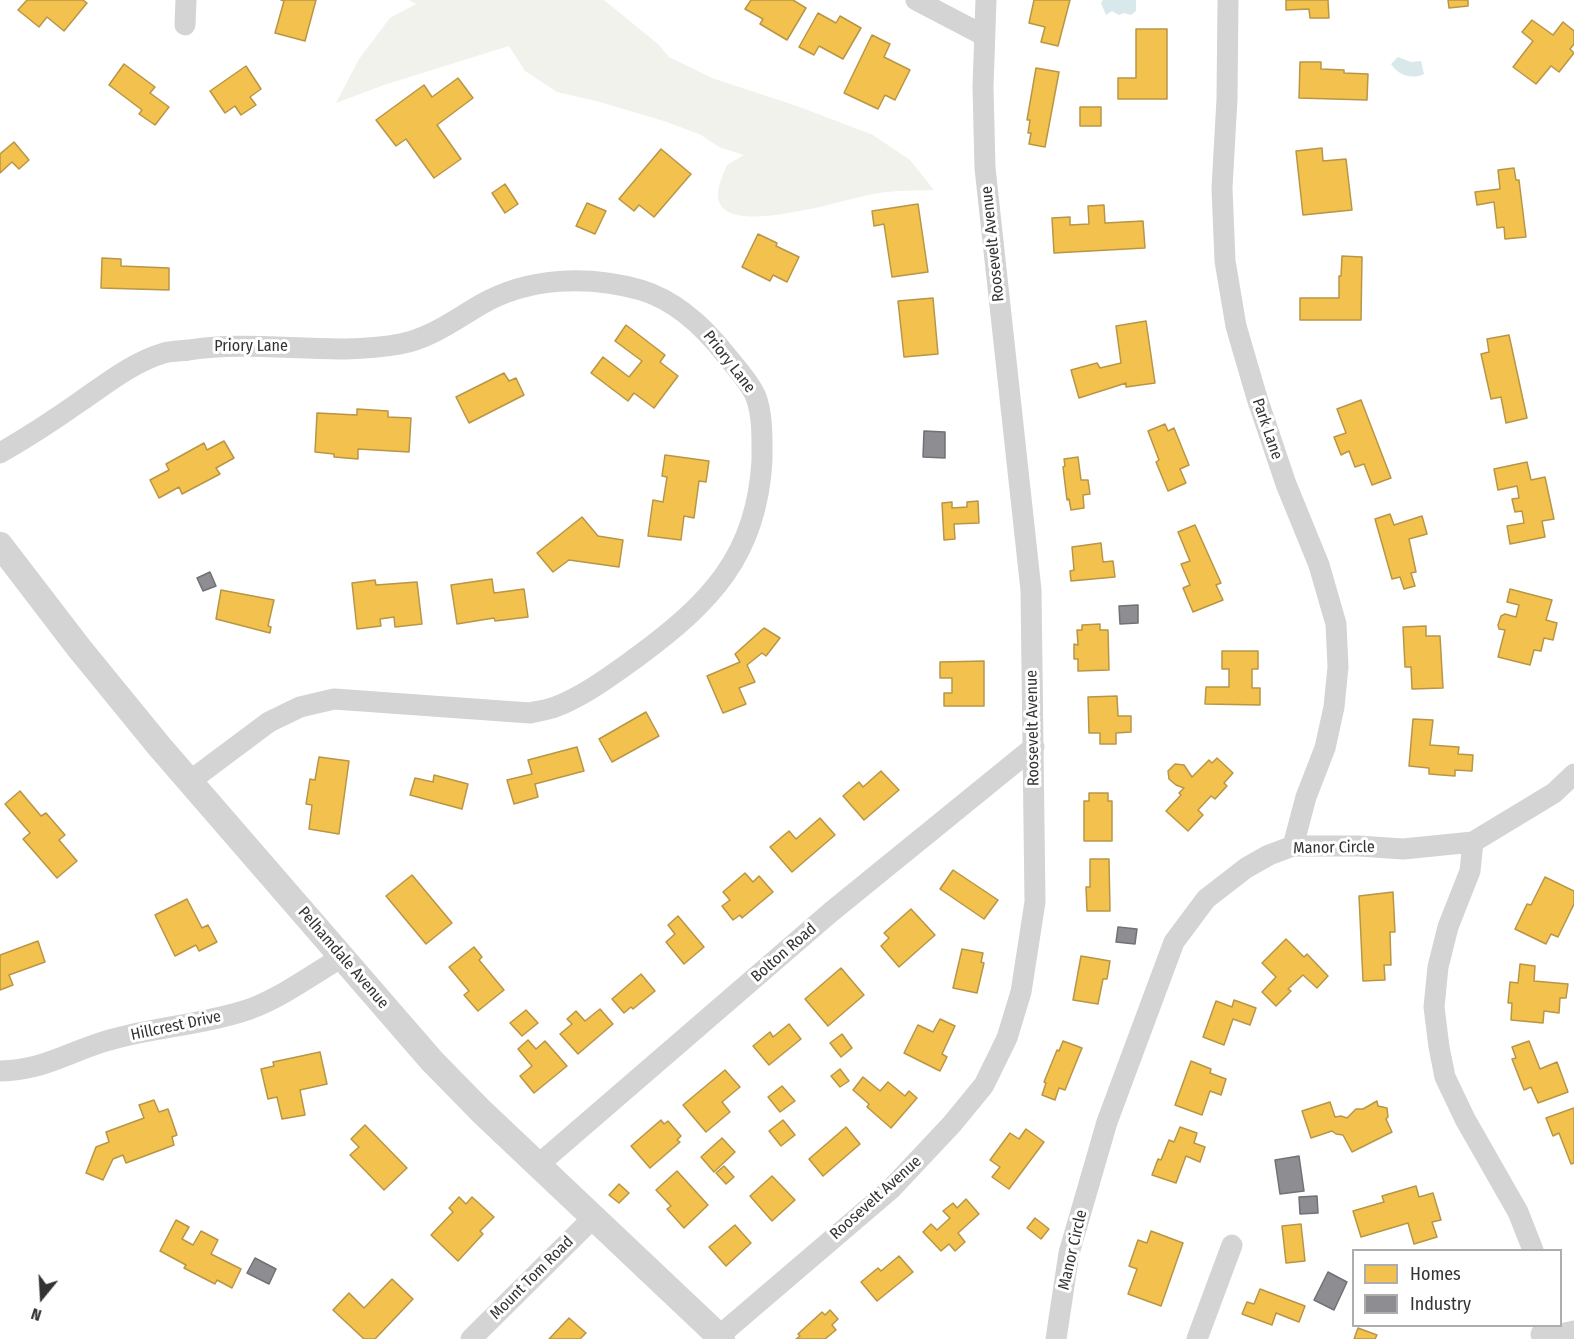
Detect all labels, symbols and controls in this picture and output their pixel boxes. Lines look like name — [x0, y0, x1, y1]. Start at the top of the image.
street label: Roosevelt Avenue — [977, 185, 1009, 303]
street label: Priory Lane — [699, 327, 759, 397]
street label: Priory Lane — [214, 337, 288, 357]
street label: Park Lane — [1248, 396, 1286, 462]
street label: Roosevelt Avenue — [1022, 670, 1044, 786]
street label: Manor Circle — [1293, 838, 1375, 858]
street label: Pelhamdale Avenue — [294, 903, 392, 1013]
street label: Bolton Road — [747, 919, 821, 987]
street label: Hillcrest Drive — [129, 1007, 223, 1045]
street label: Roosevelt Avenue — [826, 1152, 926, 1244]
street label: Manor Circle — [1054, 1208, 1092, 1292]
street label: Mount Tom Road — [486, 1232, 578, 1324]
legend — [1352, 1249, 1562, 1327]
text: Homes — [1410, 1263, 1461, 1285]
north arrow — [12, 1267, 72, 1327]
text: Industry — [1410, 1293, 1471, 1315]
text: N — [29, 1304, 44, 1325]

